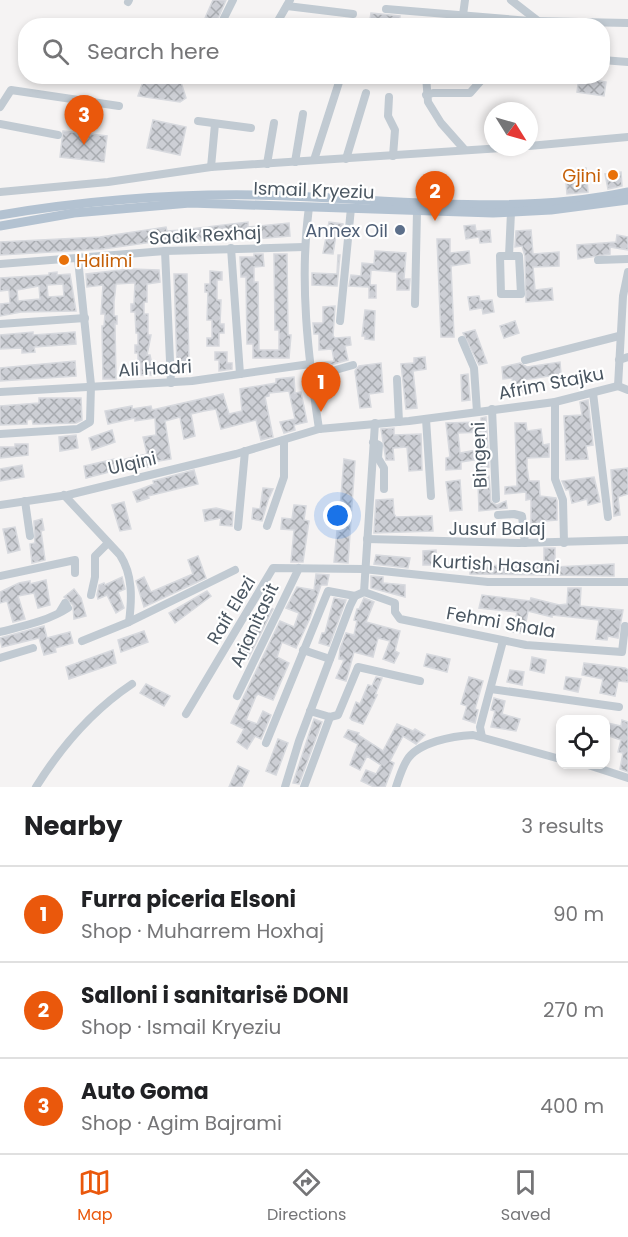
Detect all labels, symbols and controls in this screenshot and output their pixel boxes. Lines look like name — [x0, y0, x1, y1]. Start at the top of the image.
search box — [18, 18, 610, 84]
icon: search — [39, 35, 72, 68]
text: Search here — [87, 36, 220, 67]
pin: 3 — [64, 96, 104, 145]
north arrow — [484, 102, 538, 156]
place label: Gjini — [562, 163, 601, 188]
marker: Gjini — [606, 168, 620, 182]
pin: 2 — [416, 172, 454, 221]
street label: Ismail Kryeziu — [253, 175, 375, 205]
place label: Annex Oil — [305, 218, 388, 243]
street label: Sadik Rexhaj — [148, 220, 262, 250]
marker: Annex Oil — [393, 223, 407, 237]
place label: Halimi — [76, 248, 132, 273]
marker: Halimi — [57, 253, 71, 267]
street label: Ali Hadri — [118, 354, 192, 382]
street label: Afrim Stajku — [496, 361, 606, 405]
pin: 1 — [302, 362, 340, 412]
street label: Bingeni — [465, 421, 493, 489]
street label: Ulqini — [105, 445, 159, 481]
your location — [323, 501, 352, 530]
street label: Jusuf Balaj — [449, 516, 545, 541]
street label: Kurtish Hasani — [432, 548, 560, 580]
street label: Raif Elezi — [201, 571, 261, 649]
street label: Arianitasit — [224, 579, 284, 671]
street label: Fehmi Shala — [444, 600, 558, 644]
map controls — [556, 715, 610, 769]
button: locate — [556, 715, 610, 769]
text: Nearby — [24, 808, 122, 844]
text: 3 results — [521, 812, 604, 840]
text: Furra piceria Elsoni — [81, 884, 296, 915]
text: 1 — [40, 900, 47, 928]
text: 90 m — [553, 900, 604, 928]
text: Shop · Muharrem Hoxhaj — [81, 917, 324, 945]
text: Salloni i sanitarisë DONI — [81, 980, 349, 1011]
text: 2 — [38, 996, 49, 1024]
text: 270 m — [543, 996, 604, 1024]
text: Shop · Ismail Kryeziu — [81, 1013, 281, 1041]
text: Auto Goma — [81, 1076, 209, 1107]
text: 3 — [37, 1092, 50, 1120]
text: 400 m — [540, 1092, 604, 1120]
text: Shop · Agim Bajrami — [81, 1109, 282, 1137]
tab: Map — [77, 1166, 113, 1227]
tab: Directions — [267, 1166, 346, 1227]
tab: Saved — [501, 1166, 551, 1227]

